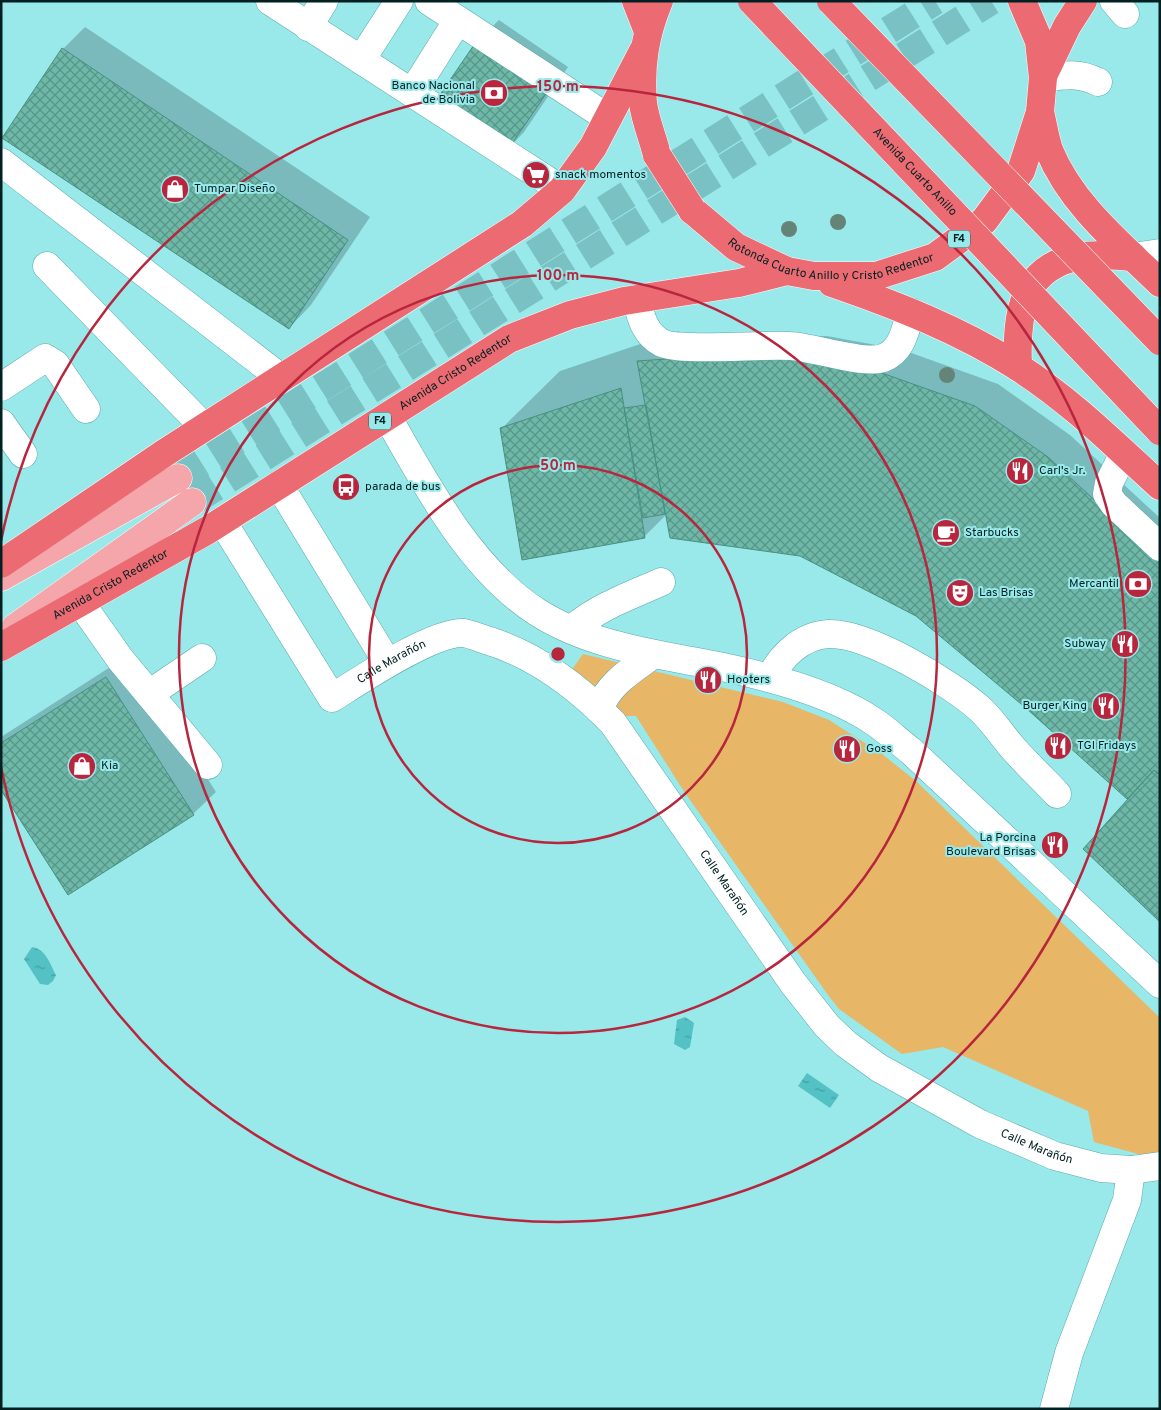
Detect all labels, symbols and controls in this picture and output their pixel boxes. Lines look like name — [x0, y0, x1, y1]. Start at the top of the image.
place label: Banco Nacional de Bolivia — [391, 78, 475, 108]
bank icon: Banco Nacional de Bolivia — [479, 78, 509, 108]
text: 150 m — [537, 78, 579, 97]
street label: Avenida Cuarto Anillo — [869, 124, 960, 220]
supermarket icon: snack momentos — [521, 160, 551, 190]
place label: snack momentos — [555, 167, 646, 183]
shop icon: Tumpar Diseño — [160, 174, 190, 204]
place label: Tumpar Diseño — [194, 181, 276, 197]
road number: F4 — [948, 230, 970, 248]
street label: Rotonda Cuarto Anillo y Cristo Redentor — [724, 235, 936, 284]
text: 100 m — [537, 267, 579, 286]
street label: Avenida Cristo Redentor — [396, 331, 515, 415]
road number: F4 — [369, 412, 391, 430]
restaurant icon: Carl's Jr. — [1005, 456, 1035, 486]
text: 50 m — [540, 457, 576, 476]
place label: Carl's Jr. — [1039, 463, 1086, 479]
bus stop icon: parada de bus — [331, 472, 361, 502]
place label: parada de bus — [365, 479, 440, 495]
cafe icon: Starbucks — [931, 518, 961, 548]
place label: Starbucks — [965, 525, 1019, 541]
street label: Avenida Cristo Redentor — [50, 546, 172, 624]
bank icon: Mercantil — [1123, 569, 1153, 599]
place label: Mercantil — [1069, 576, 1119, 592]
theatre icon: Las Brisas — [945, 578, 975, 608]
place label: Las Brisas — [979, 585, 1033, 601]
restaurant icon: Subway — [1110, 629, 1140, 659]
street label: Calle Marañón — [354, 636, 429, 688]
place label: Subway — [1064, 636, 1106, 652]
centre of rings — [549, 645, 567, 663]
restaurant icon: Hooters — [693, 665, 723, 695]
place label: Hooters — [727, 672, 770, 688]
restaurant icon: Burger King — [1091, 691, 1121, 721]
place label: Burger King — [1022, 698, 1087, 714]
restaurant icon: TGI Fridays — [1043, 731, 1073, 761]
restaurant icon: Goss — [832, 734, 862, 764]
place label: TGI Fridays — [1077, 738, 1136, 754]
place label: Goss — [866, 741, 892, 757]
shop icon: Kia — [67, 751, 97, 781]
place label: Kia — [101, 758, 118, 774]
place label: La Porcina Boulevard Brisas — [946, 830, 1036, 860]
restaurant icon: La Porcina Boulevard Brisas — [1040, 830, 1070, 860]
street label: Calle Marañón — [695, 847, 752, 919]
street label: Calle Marañón — [998, 1126, 1074, 1168]

